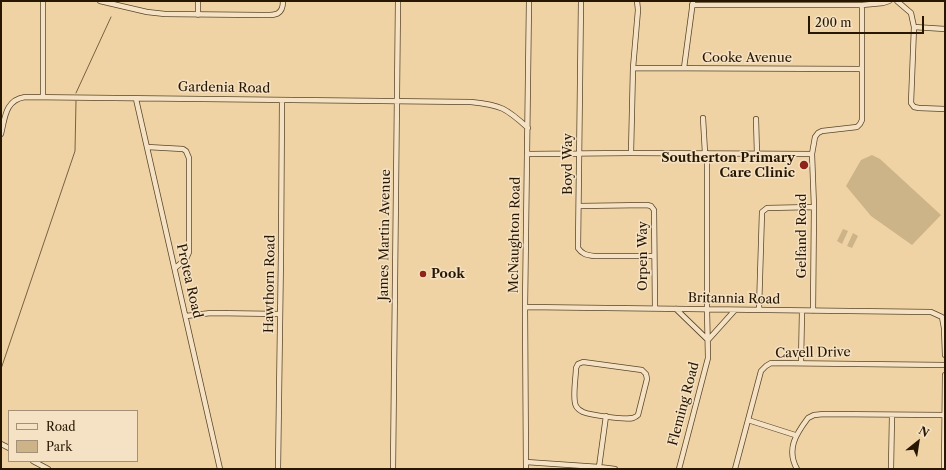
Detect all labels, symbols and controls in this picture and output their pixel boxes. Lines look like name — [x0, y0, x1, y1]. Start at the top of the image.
scale bar — [810, 8, 926, 34]
text: 200 m — [815, 15, 852, 30]
street label: Cooke Avenue — [702, 50, 792, 66]
street label: Gardenia Road — [178, 79, 270, 97]
street label: Boyd Way — [560, 133, 576, 195]
place label: Southerton Primary Care Clinic — [661, 150, 795, 181]
marker: Southerton Primary Care Clinic — [798, 159, 810, 171]
street label: James Martin Avenue — [376, 169, 394, 301]
street label: McNaughton Road — [506, 177, 524, 293]
street label: Gelfand Road — [794, 194, 810, 278]
street label: Orpen Way — [635, 221, 651, 291]
street label: Hawthorn Road — [261, 235, 279, 333]
street label: Protea Road — [173, 242, 205, 320]
place label: Pook — [431, 266, 465, 282]
marker: Pook — [418, 269, 428, 279]
street label: Britannia Road — [688, 290, 780, 308]
street label: Cavell Drive — [775, 345, 851, 361]
street label: Fleming Road — [665, 360, 703, 448]
legend — [8, 410, 138, 462]
text: Road — [46, 419, 76, 434]
north arrow — [898, 422, 938, 462]
text: N — [916, 423, 932, 440]
text: Park — [46, 439, 72, 454]

